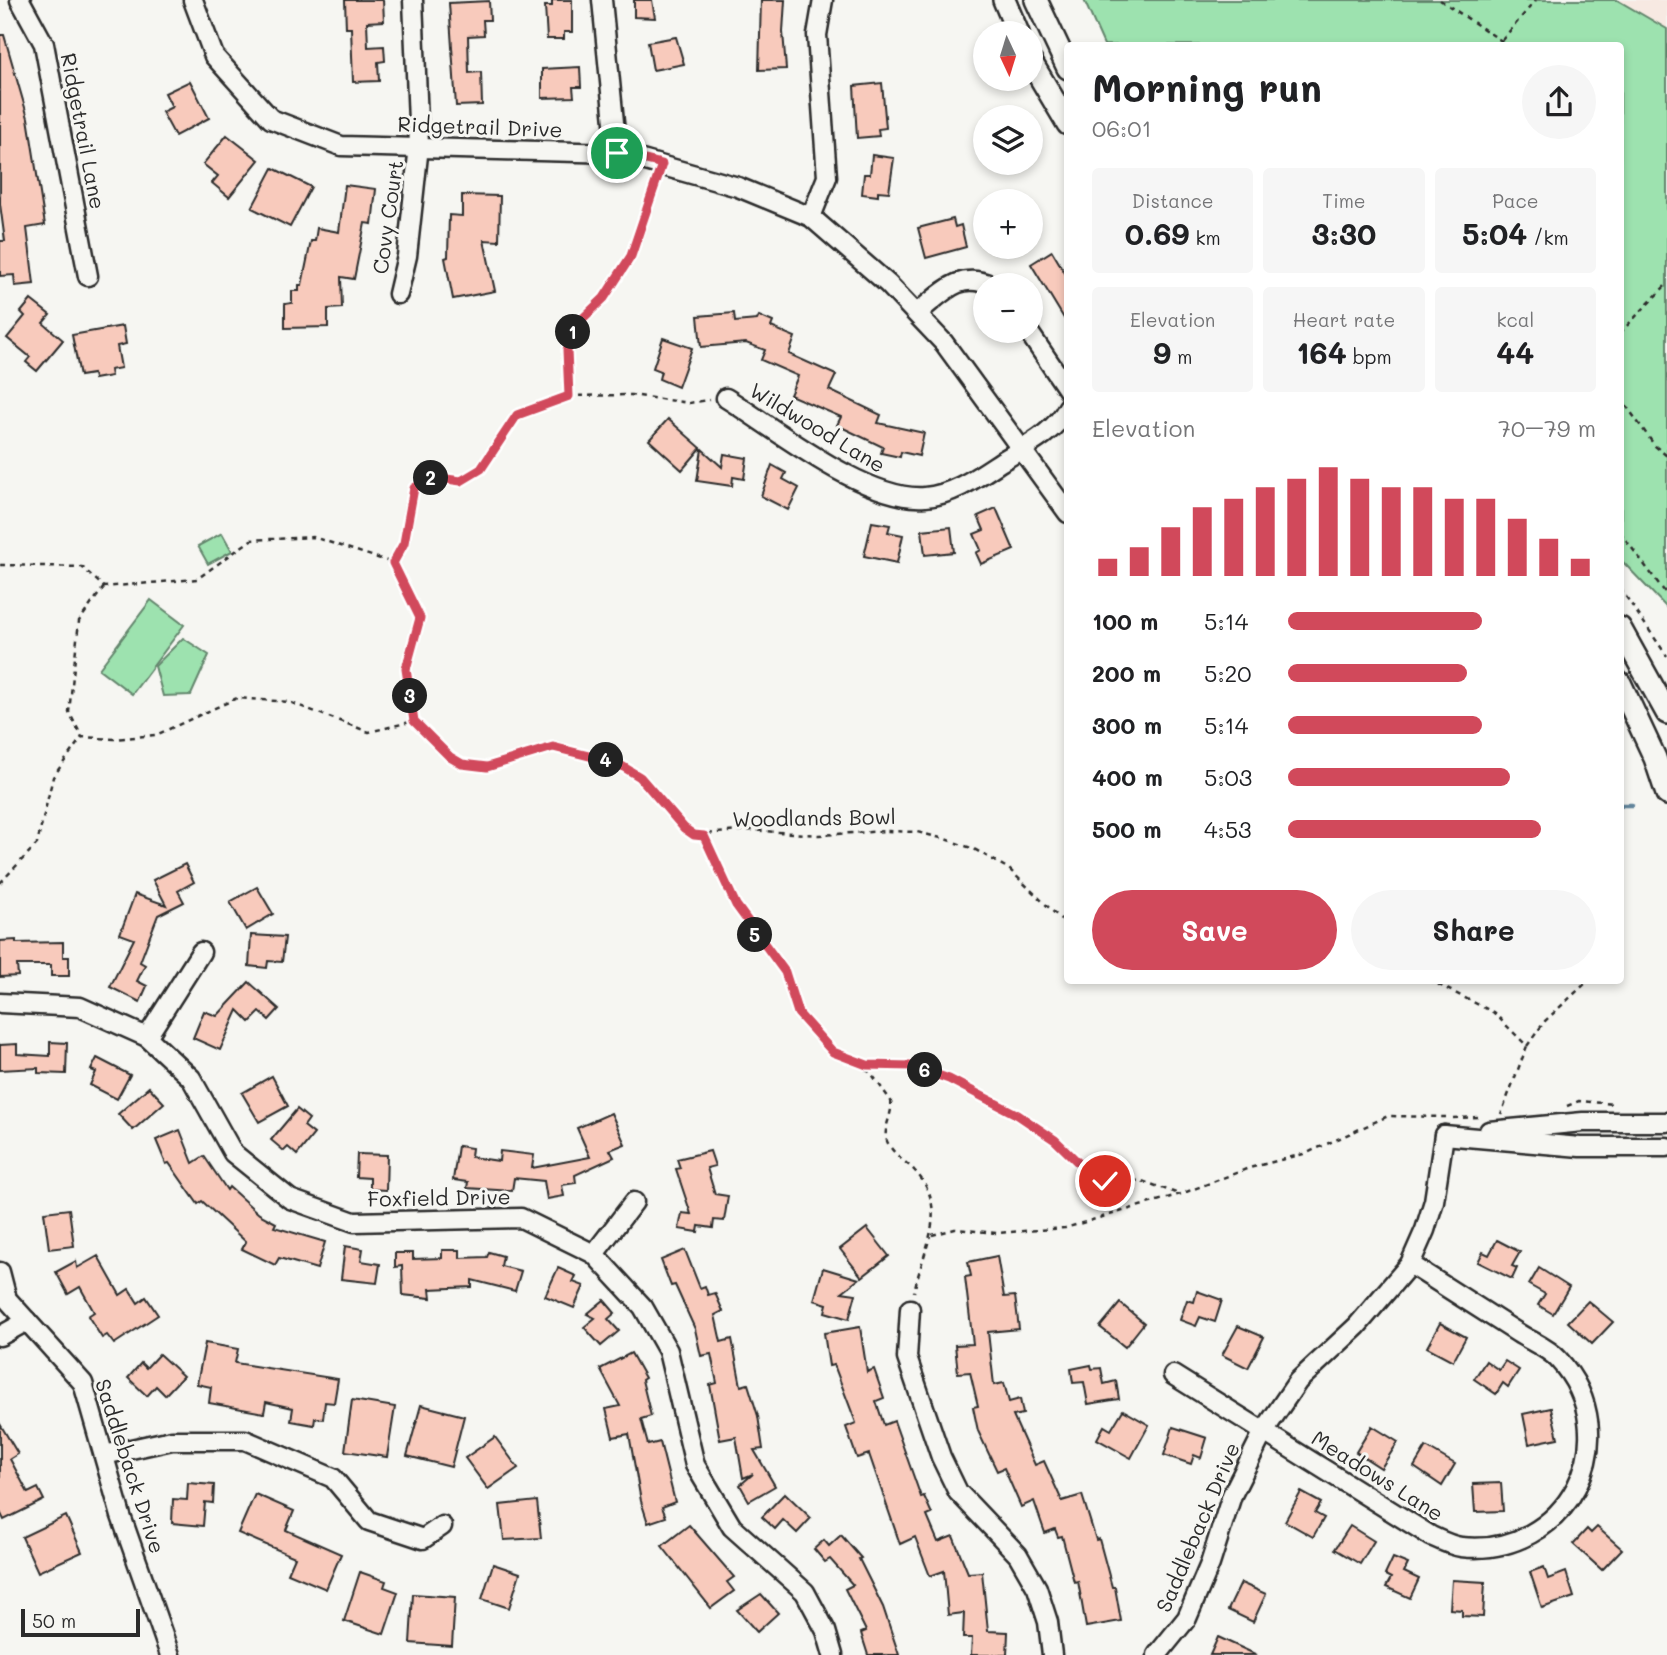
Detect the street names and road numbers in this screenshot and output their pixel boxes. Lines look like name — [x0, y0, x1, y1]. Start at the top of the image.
street label: Ridgetrail Lane — [56, 51, 112, 211]
street label: Ridgetrail Drive — [397, 110, 563, 142]
street label: Covy Court — [366, 158, 408, 276]
street label: Wildwood Lane — [745, 376, 891, 478]
street label: Woodlands Bowl — [732, 802, 896, 832]
street label: Foxfield Drive — [367, 1182, 511, 1212]
street label: Saddleback Drive — [90, 1375, 172, 1557]
street label: Meadows Lane — [1307, 1424, 1449, 1526]
street label: Saddleback Drive — [1149, 1438, 1245, 1616]

